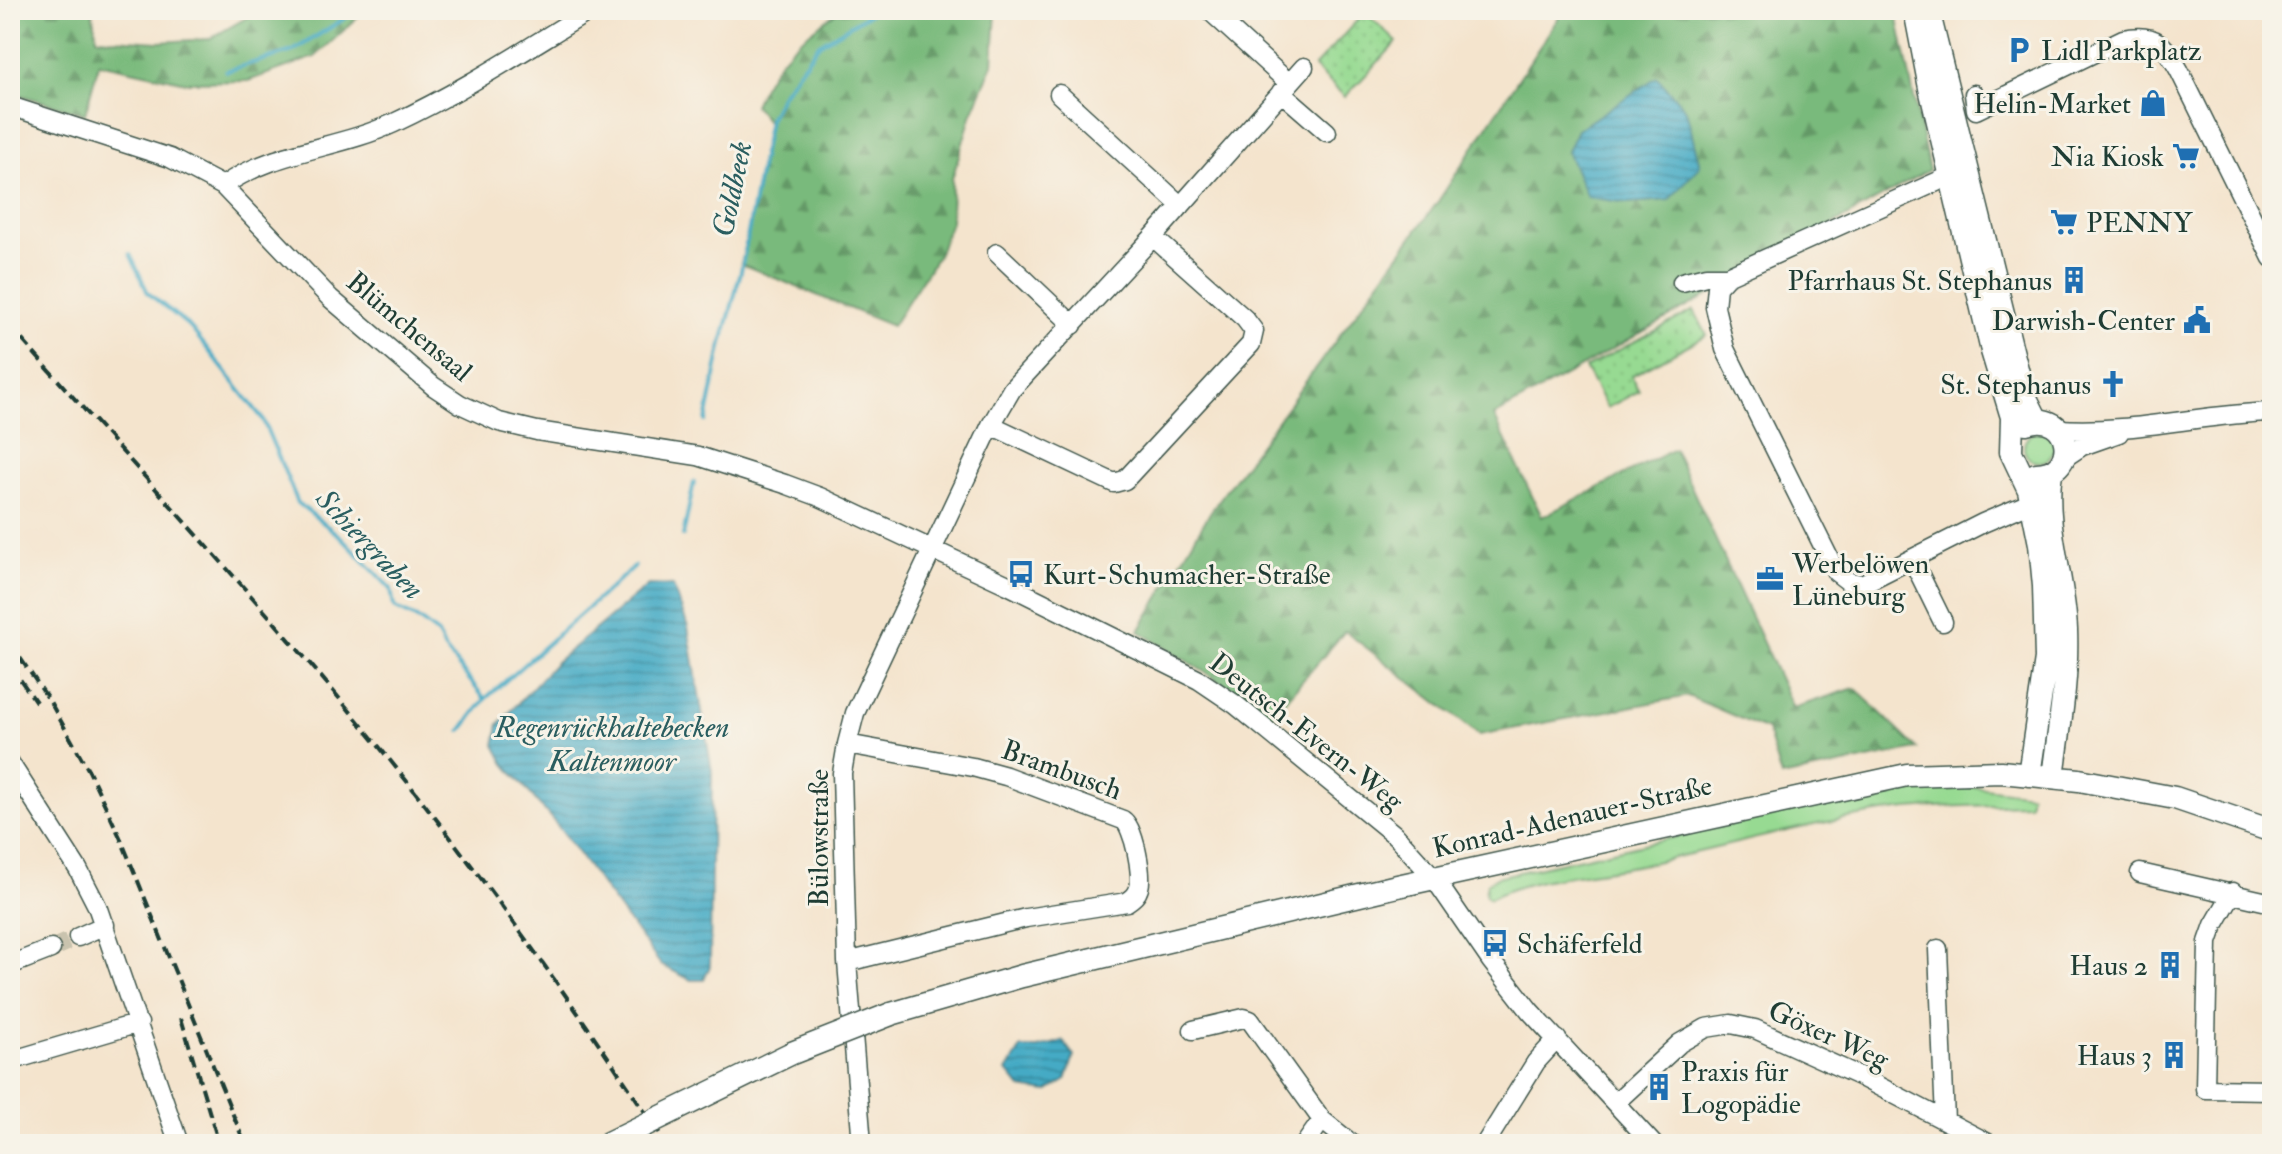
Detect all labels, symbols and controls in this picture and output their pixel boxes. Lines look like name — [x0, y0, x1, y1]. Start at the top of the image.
place label: Lidl Parkplatz — [2041, 34, 2202, 69]
parking icon: Lidl Parkplatz — [2004, 35, 2034, 65]
place label: Helin-Market — [1973, 87, 2131, 122]
shop icon: Helin-Market — [2138, 88, 2168, 118]
water label: Goldbeek — [704, 138, 761, 240]
place label: Nia Kiosk — [2051, 140, 2165, 175]
supermarket icon: Nia Kiosk — [2171, 141, 2201, 171]
place label: PENNY — [2086, 206, 2193, 241]
supermarket icon: PENNY — [2049, 207, 2079, 237]
street label: Blümchensaal — [339, 264, 479, 390]
place label: Pfarrhaus St. Stephanus — [1787, 264, 2052, 299]
building icon: Pfarrhaus St. Stephanus — [2059, 265, 2089, 295]
place label: Darwish-Center — [1992, 304, 2176, 339]
public building icon: Darwish-Center — [2182, 305, 2212, 335]
place label: St. Stephanus — [1940, 368, 2091, 403]
church icon: St. Stephanus — [2098, 369, 2128, 399]
water label: Schiergraben — [307, 480, 432, 608]
place label: Werbelöwen Lüneburg — [1791, 547, 1929, 614]
place label: Kurt-Schumacher-Straße — [1043, 558, 1331, 593]
bus stop icon: Kurt-Schumacher-Straße — [1006, 559, 1036, 589]
office icon: Werbelöwen Lüneburg — [1755, 564, 1785, 594]
street label: Deutsch-Evern-Weg — [1202, 646, 1411, 820]
water label: Regenrückhaltebecken Kaltenmoor — [494, 709, 729, 780]
street label: Brambusch — [997, 733, 1127, 808]
street label: Konrad-Adenauer-Straße — [1429, 768, 1716, 867]
street label: Bülowstraße — [802, 769, 837, 907]
place label: Schäferfeld — [1517, 927, 1643, 962]
bus stop icon: Schäferfeld — [1480, 928, 1510, 958]
place label: Haus 2 — [2069, 949, 2148, 984]
building icon: Haus 2 — [2155, 950, 2185, 980]
street label: Göxer Weg — [1763, 993, 1895, 1078]
place label: Haus 3 — [2077, 1039, 2152, 1074]
building icon: Haus 3 — [2159, 1040, 2189, 1070]
place label: Praxis für Logopädie — [1681, 1055, 1801, 1122]
building icon: Praxis für Logopädie — [1644, 1072, 1674, 1102]

